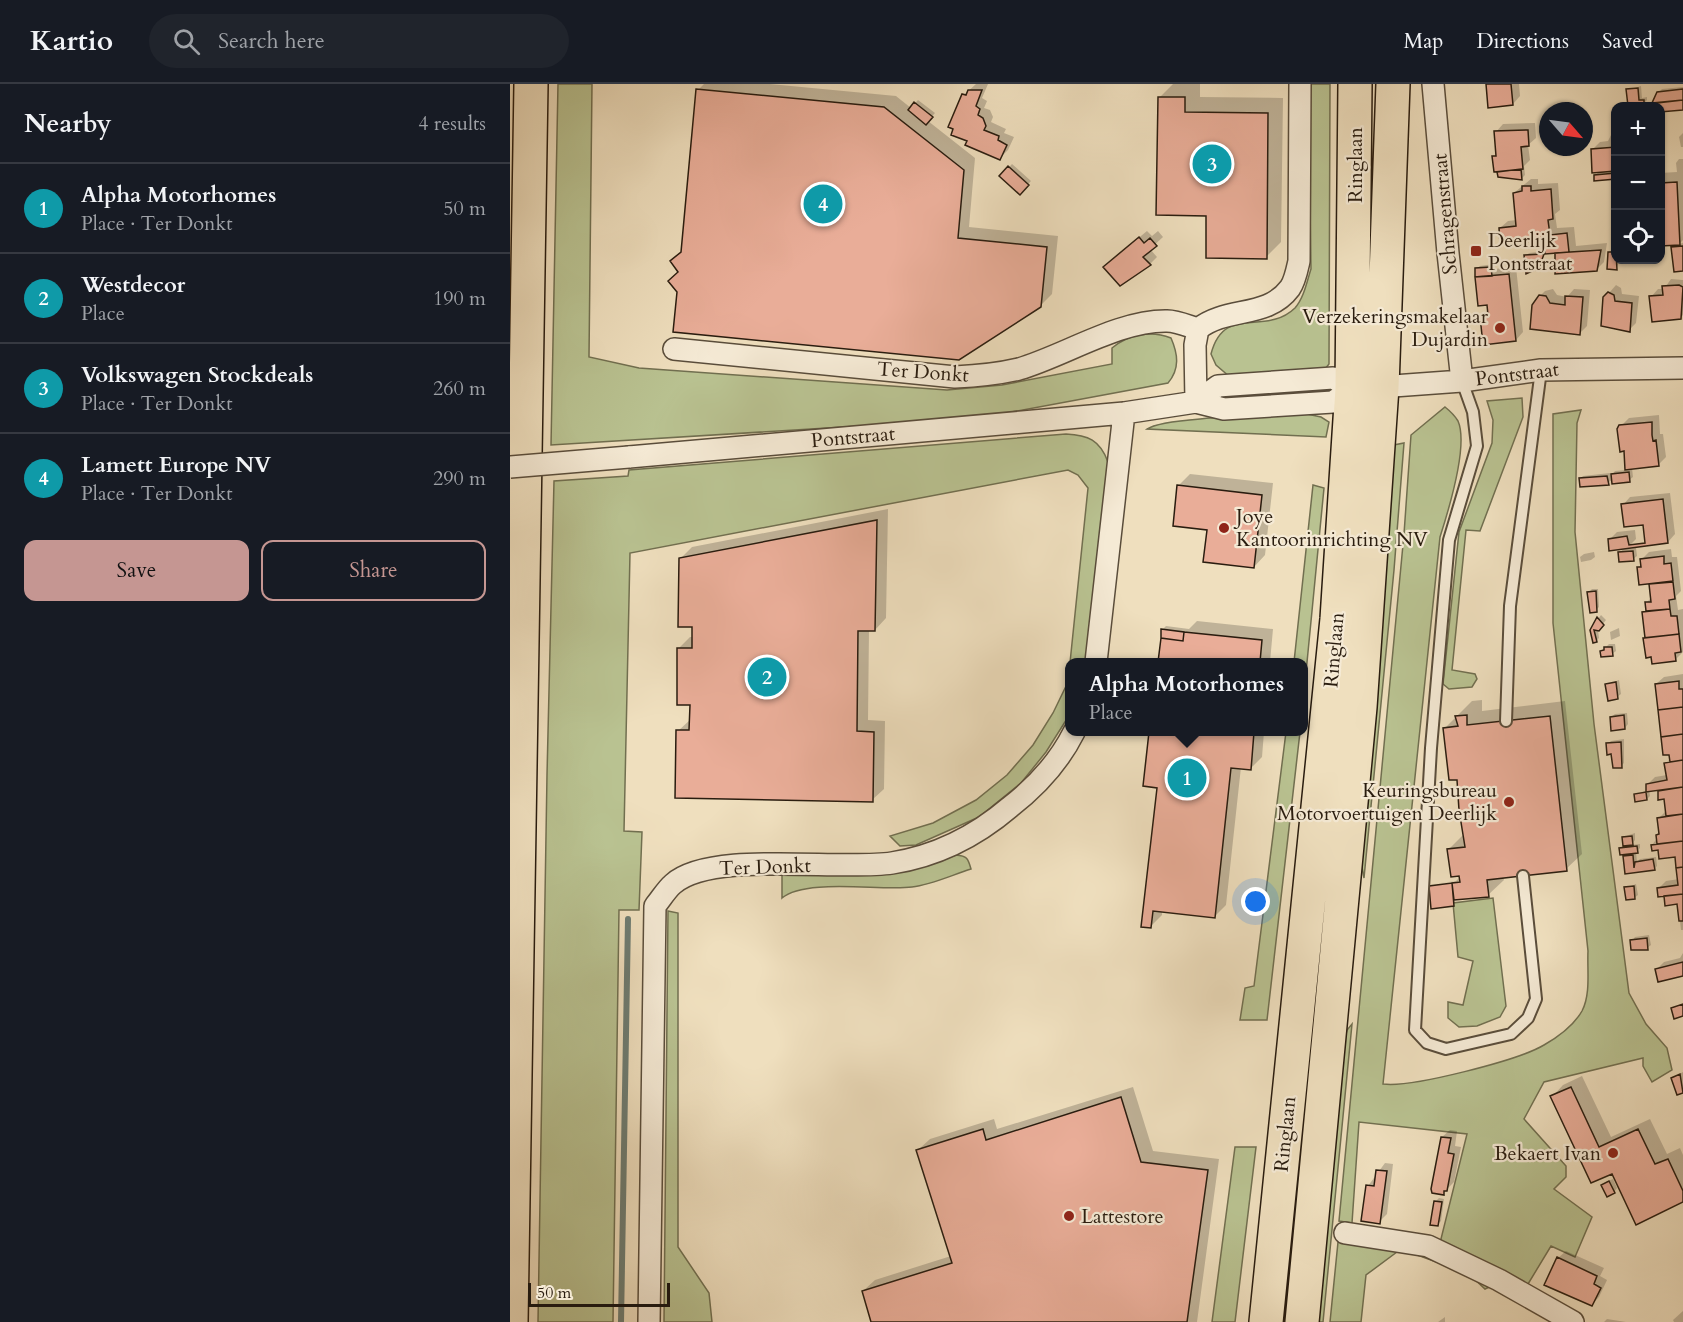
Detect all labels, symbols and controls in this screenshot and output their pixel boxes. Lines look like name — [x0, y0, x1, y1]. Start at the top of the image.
search box — [149, 14, 569, 68]
text: Kartio — [30, 22, 113, 60]
icon: search — [170, 25, 203, 58]
text: Search here — [218, 26, 325, 56]
text: Map — [1403, 27, 1443, 56]
text: Directions — [1476, 27, 1569, 56]
text: Saved — [1602, 27, 1653, 56]
north arrow — [1539, 102, 1593, 156]
map controls — [1611, 102, 1665, 264]
button: + — [1611, 102, 1665, 156]
text: Nearby — [24, 106, 112, 141]
text: 4 results — [418, 110, 486, 137]
street label: Ringlaan — [1342, 126, 1369, 203]
pin: 3 — [1192, 142, 1232, 187]
street label: Schragenstraat — [1426, 152, 1464, 276]
button: − — [1611, 156, 1665, 210]
text: Alpha Motorhomes — [81, 180, 276, 210]
pin: 4 — [804, 182, 842, 226]
text: 1 — [38, 195, 49, 222]
text: 50 m — [443, 195, 486, 222]
text: Place · Ter Donkt — [81, 210, 232, 237]
button: locate — [1611, 210, 1665, 264]
place label: Deerlijk Pontstraat — [1488, 227, 1573, 277]
marker: Deerlijk Pontstraat — [1469, 244, 1483, 258]
text: Westdecor — [81, 270, 185, 300]
text: 2 — [38, 285, 49, 312]
text: 190 m — [433, 285, 486, 312]
text: Place — [81, 300, 125, 327]
place label: Verzekeringsmakelaar Dujardin — [1302, 303, 1489, 353]
marker: Verzekeringsmakelaar Dujardin — [1493, 321, 1507, 335]
street label: Ter Donkt — [876, 355, 970, 389]
street label: Pontstraat — [1474, 355, 1561, 393]
text: Volkswagen Stockdeals — [81, 360, 313, 390]
text: 3 — [38, 375, 49, 402]
text: 260 m — [433, 375, 486, 402]
text: Place · Ter Donkt — [81, 390, 232, 417]
street label: Pontstraat — [810, 420, 897, 454]
text: Lamett Europe NV — [81, 450, 271, 480]
text: 4 — [38, 465, 49, 492]
text: 290 m — [433, 465, 486, 492]
text: Place · Ter Donkt — [81, 480, 232, 507]
place label: Joye Kantoorinrichting NV — [1233, 503, 1428, 553]
marker: Joye Kantoorinrichting NV — [1217, 521, 1231, 535]
button: Save — [24, 540, 249, 601]
button: Share — [261, 540, 486, 601]
street label: Ringlaan — [1317, 610, 1351, 689]
pin: 2 — [748, 654, 786, 700]
popup — [1065, 658, 1308, 736]
text: Alpha Motorhomes — [1089, 669, 1284, 699]
text: Place — [1089, 699, 1133, 726]
pin: 1 — [1168, 756, 1206, 800]
place label: Keuringsbureau Motorvoertuigen Deerlijk — [1277, 777, 1497, 827]
marker: Keuringsbureau Motorvoertuigen Deerlijk — [1502, 795, 1516, 809]
street label: Ter Donkt — [719, 852, 812, 882]
your location — [1241, 887, 1270, 916]
street label: Ringlaan — [1268, 1094, 1302, 1173]
place label: Bekaert Ivan — [1494, 1140, 1602, 1167]
marker: Bekaert Ivan — [1606, 1146, 1620, 1160]
place label: Lattestore — [1081, 1203, 1164, 1230]
marker: Lattestore — [1062, 1209, 1076, 1223]
scale bar — [528, 1280, 670, 1308]
text: 50 m — [537, 1282, 571, 1304]

